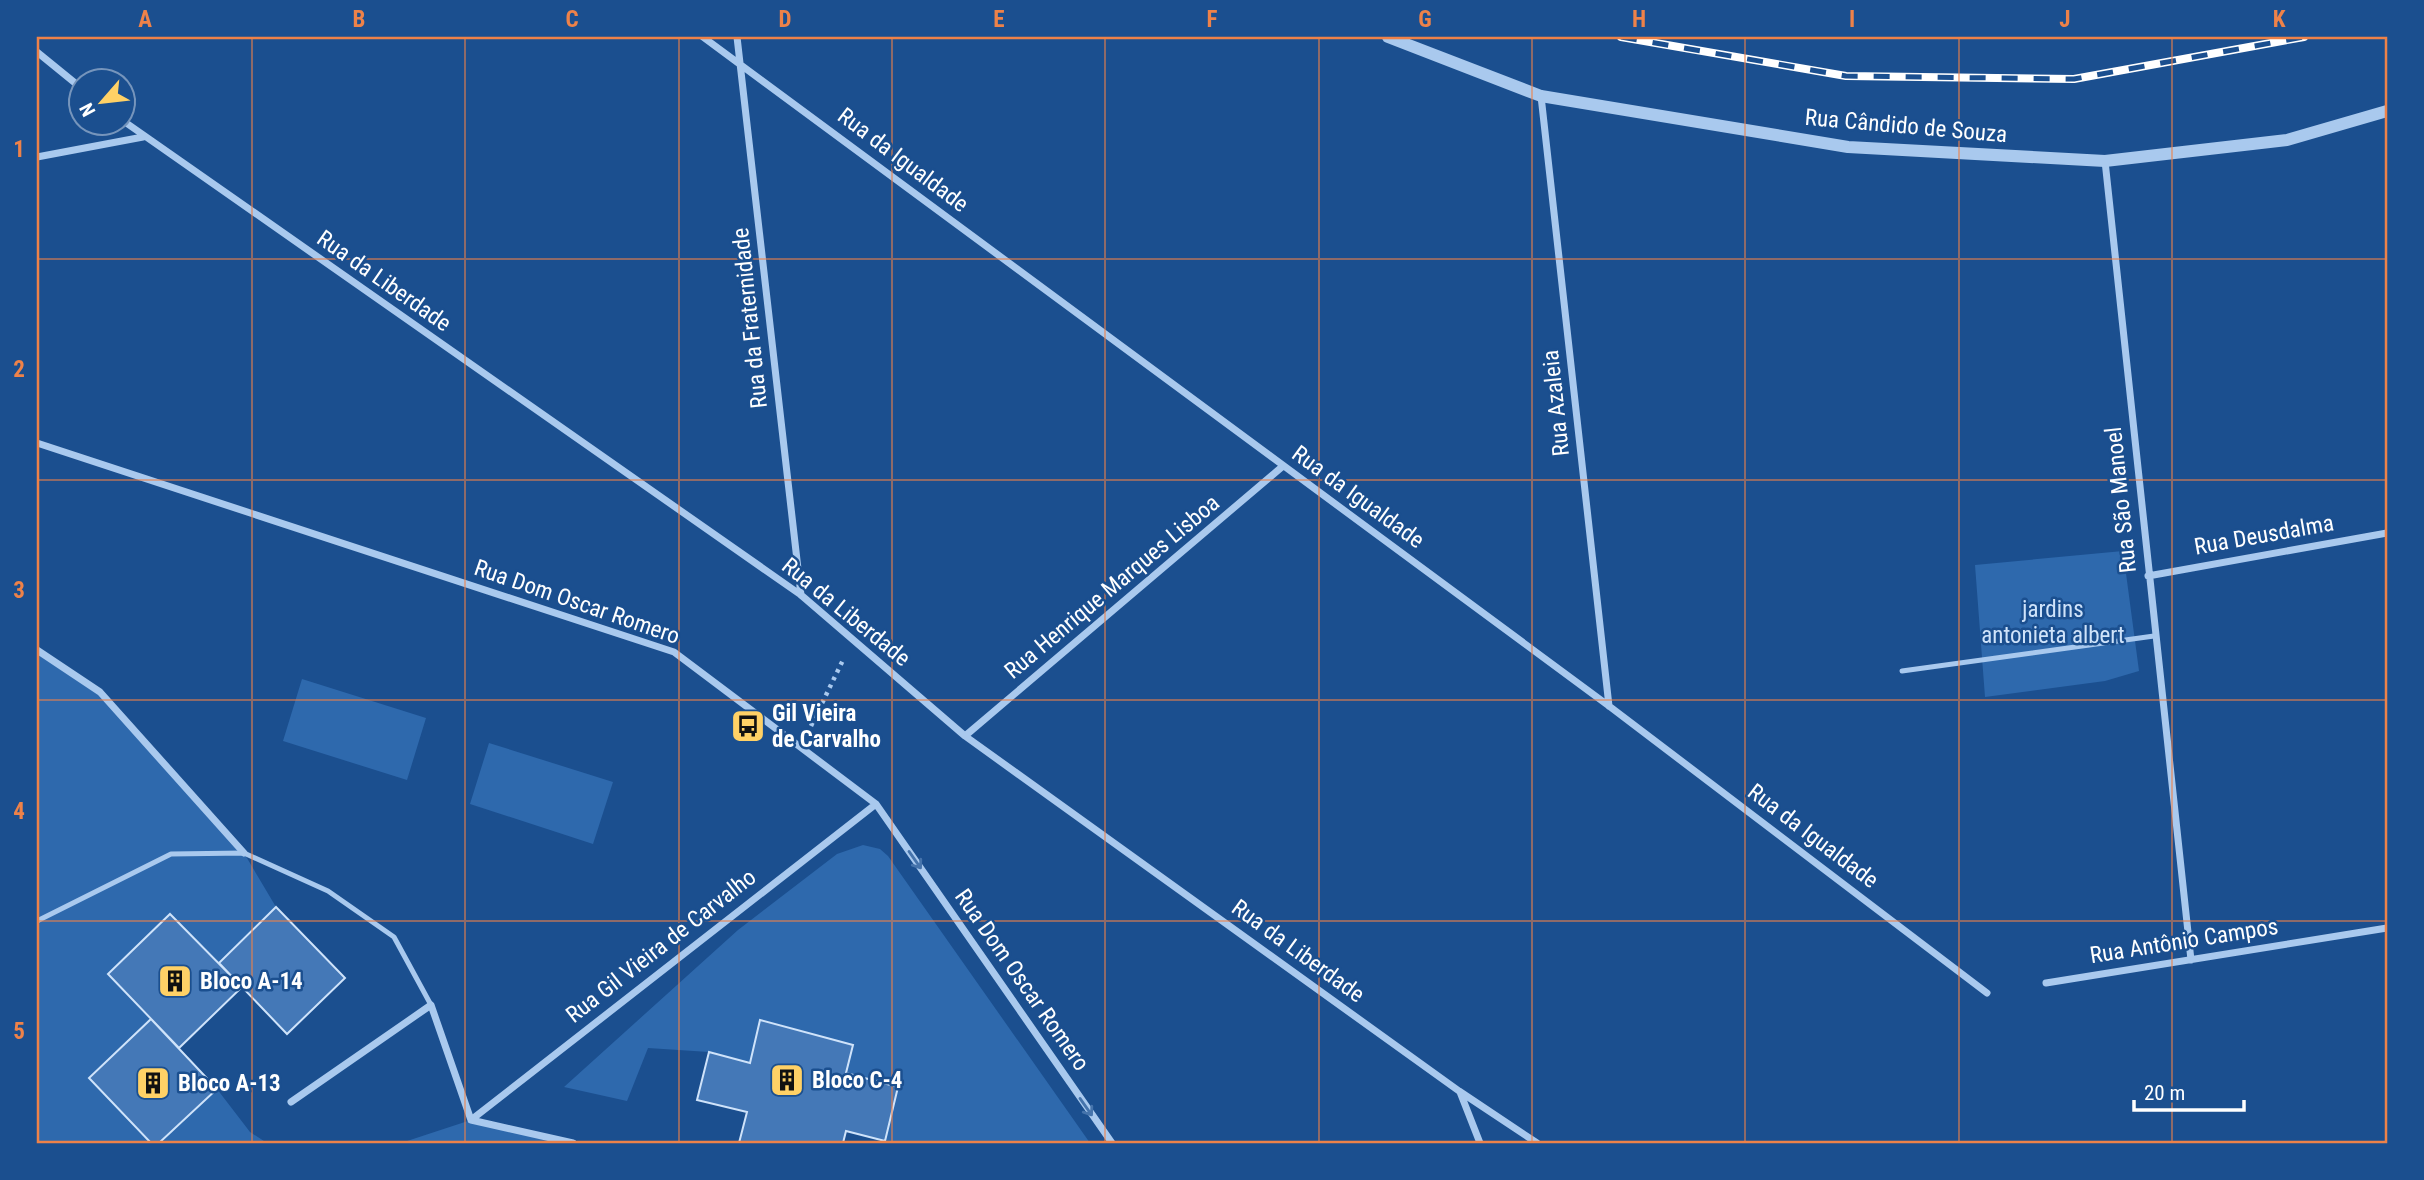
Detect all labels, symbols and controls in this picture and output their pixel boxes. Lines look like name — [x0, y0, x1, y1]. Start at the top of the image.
text: A — [138, 6, 152, 33]
text: B — [353, 6, 365, 33]
text: C — [565, 6, 579, 33]
text: D — [779, 6, 792, 33]
text: E — [993, 6, 1005, 33]
text: F — [1207, 6, 1218, 33]
text: G — [1418, 6, 1432, 33]
text: H — [1632, 6, 1646, 33]
text: I — [1849, 6, 1855, 33]
text: J — [2059, 6, 2071, 33]
text: K — [2273, 6, 2286, 33]
north arrow — [66, 66, 136, 136]
text: N — [75, 99, 100, 120]
street label: Rua da Igualdade — [832, 102, 974, 218]
street label: Rua Cândido de Souza — [1804, 104, 2008, 148]
text: 1 — [13, 136, 25, 163]
street label: Rua da Liberdade — [312, 225, 456, 337]
street label: Rua da Fraternidade — [727, 226, 773, 410]
street label: Rua Azaleia — [1537, 349, 1575, 457]
text: 2 — [13, 356, 25, 383]
street label: Rua São Manoel — [2100, 426, 2142, 574]
street label: Rua da Igualdade — [1287, 440, 1429, 554]
street label: Rua Henrique Marques Lisboa — [999, 489, 1225, 685]
street label: Rua Deusdalma — [2192, 509, 2336, 561]
street label: Rua da Liberdade — [776, 552, 916, 672]
street label: Rua Dom Oscar Romero — [471, 554, 683, 650]
text: 3 — [13, 577, 25, 604]
park label: jardins antonieta albert — [1981, 596, 2125, 649]
place label: Gil Vieira de Carvalho — [772, 700, 881, 753]
bus stop icon: Gil Vieira de Carvalho — [729, 707, 767, 745]
street label: Rua da Igualdade — [1742, 778, 1884, 894]
text: 4 — [13, 798, 25, 825]
one-way arrow — [908, 850, 922, 869]
street label: Rua Gil Vieira de Carvalho — [561, 863, 761, 1029]
street label: Rua Dom Oscar Romero — [949, 884, 1095, 1076]
street label: Rua da Liberdade — [1227, 894, 1369, 1008]
street label: Rua Antônio Campos — [2088, 913, 2280, 969]
building icon: Bloco A-14 — [156, 962, 194, 1000]
place label: Bloco A-14 — [200, 968, 303, 995]
text: 5 — [13, 1018, 25, 1045]
building icon: Bloco C-4 — [768, 1061, 806, 1099]
building icon: Bloco A-13 — [134, 1064, 172, 1102]
place label: Bloco C-4 — [812, 1067, 903, 1094]
scale bar — [2134, 1068, 2244, 1112]
place label: Bloco A-13 — [178, 1070, 281, 1097]
text: 20 m — [2144, 1081, 2185, 1105]
one-way arrow — [1079, 1097, 1093, 1116]

